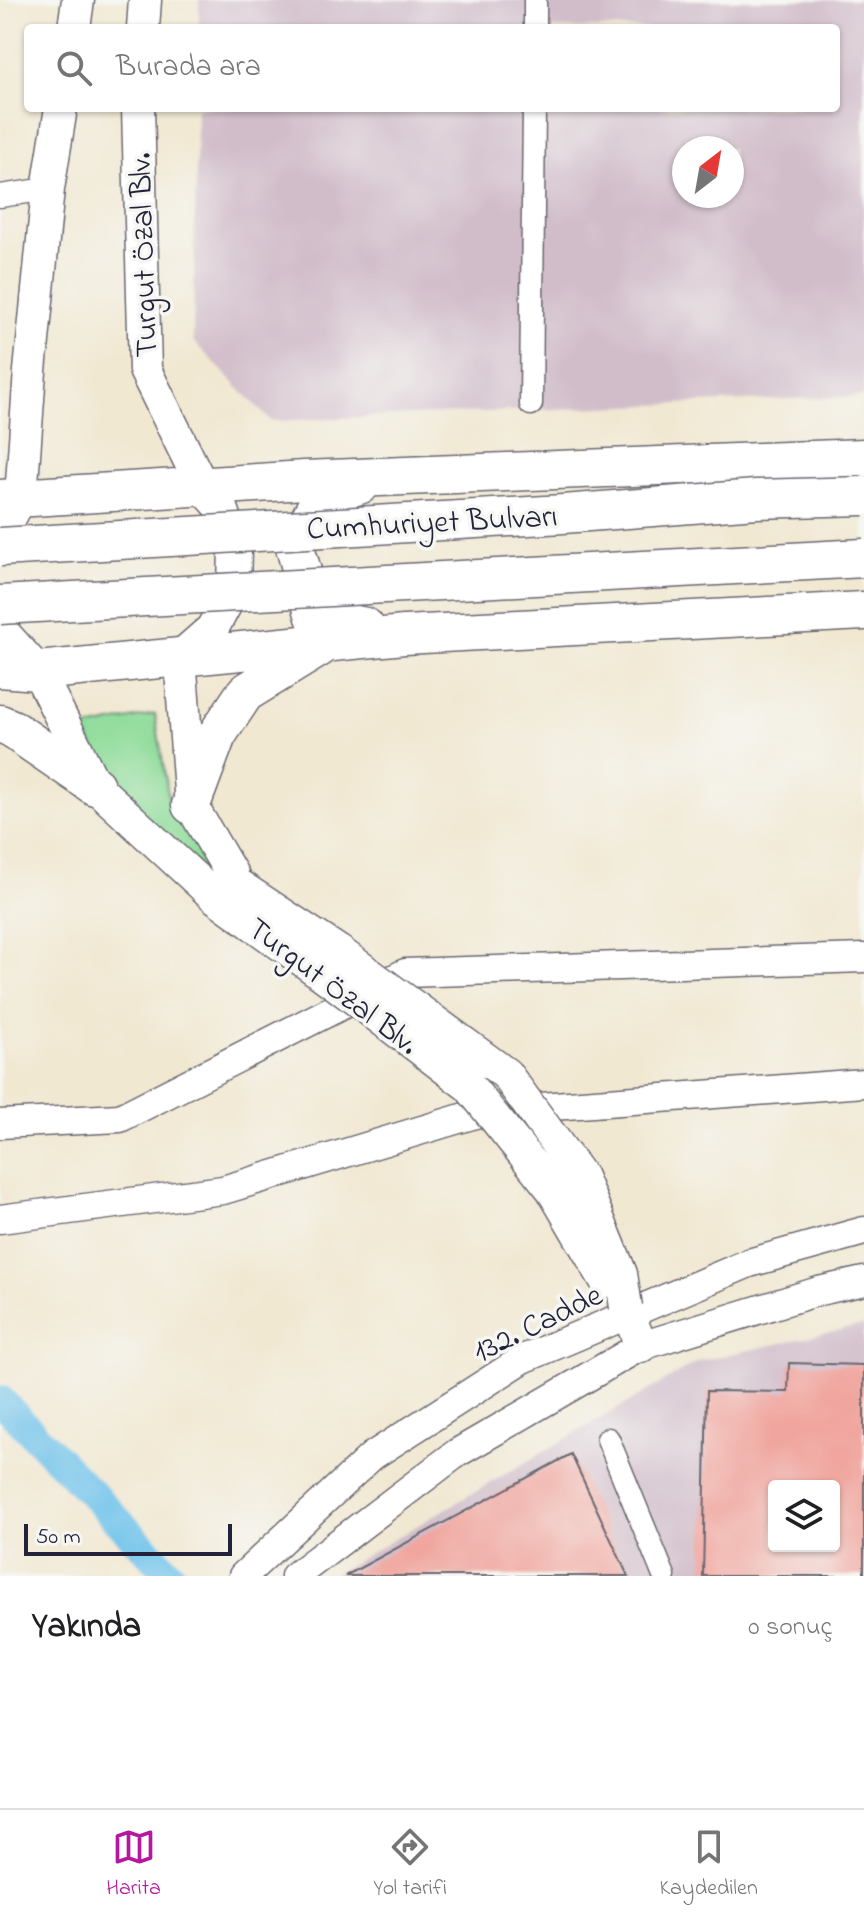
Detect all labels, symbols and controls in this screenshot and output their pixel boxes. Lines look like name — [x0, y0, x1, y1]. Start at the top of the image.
search box — [24, 24, 840, 112]
icon: search — [52, 46, 96, 90]
text: Burada ara — [116, 46, 261, 90]
north arrow — [672, 136, 744, 208]
street label: Turgut Özal Blv. — [118, 152, 173, 358]
street label: Cumhuriyet Bulvarı — [306, 494, 559, 555]
street label: Turgut Özal Blv. — [236, 907, 428, 1068]
street label: 132. Cadde — [466, 1273, 612, 1377]
map controls — [768, 1480, 840, 1552]
button: layers — [768, 1480, 840, 1552]
scale bar — [24, 1520, 232, 1556]
text: 50 m — [36, 1522, 81, 1554]
text: Yakında — [32, 1603, 141, 1653]
text: 0 sonuç — [748, 1609, 832, 1647]
tab: Harita — [106, 1825, 161, 1905]
tab: Yol tarifi — [373, 1825, 447, 1905]
tab: Kaydedilen — [659, 1825, 758, 1905]

